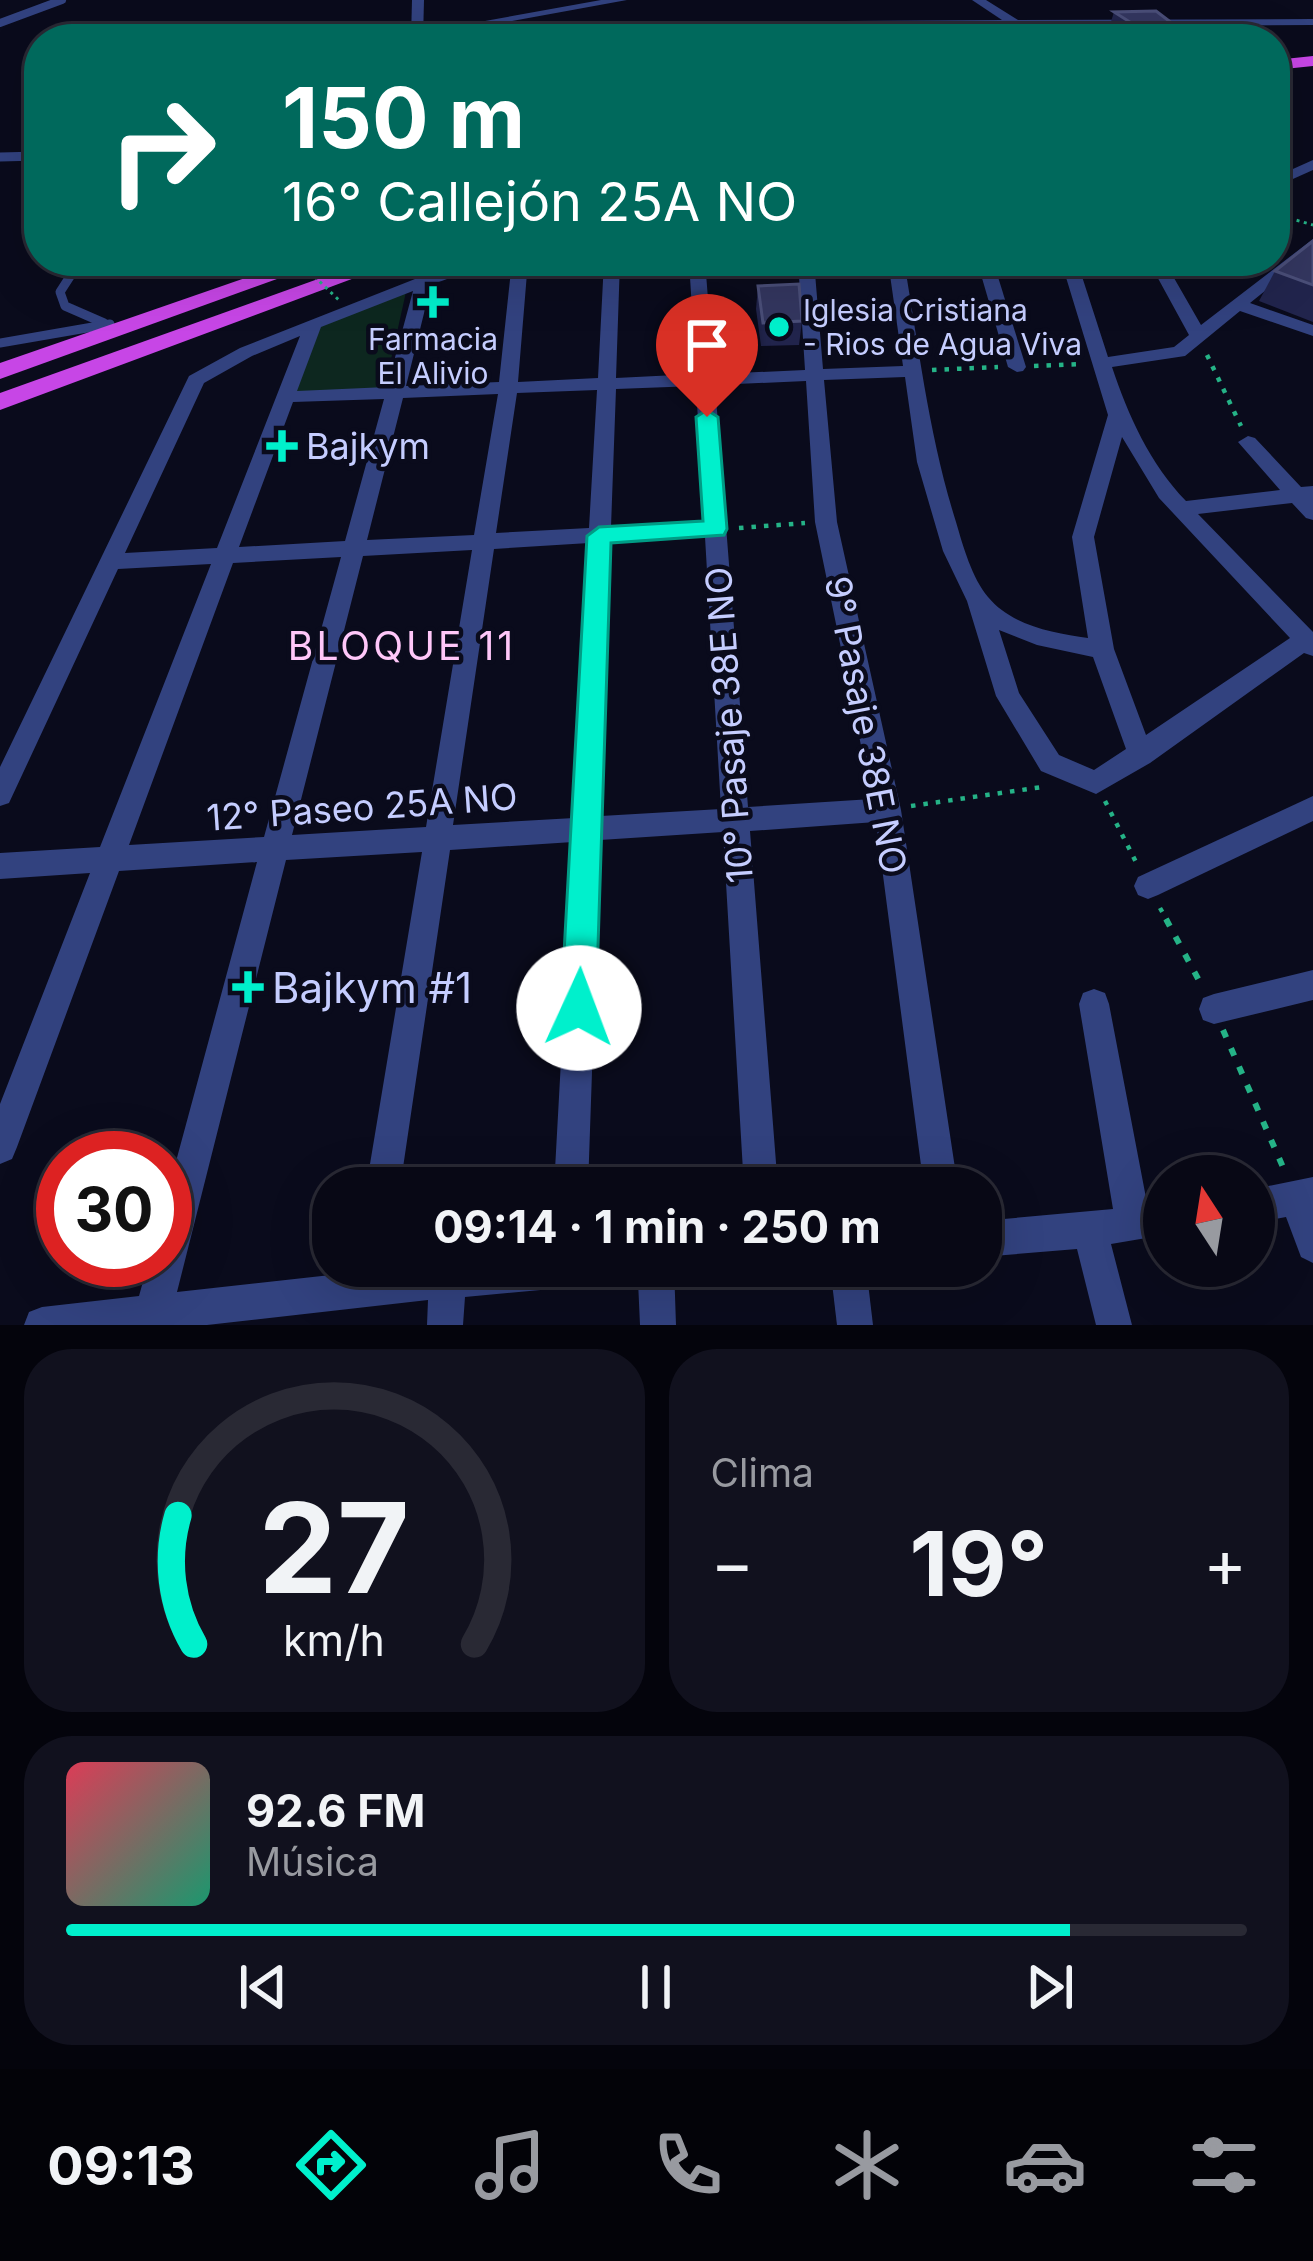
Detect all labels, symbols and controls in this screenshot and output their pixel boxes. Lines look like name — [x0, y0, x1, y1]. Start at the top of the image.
text: 150 m — [282, 67, 525, 168]
icon: right — [84, 72, 240, 228]
text: 16° Callejón 25A NO — [282, 169, 797, 234]
marker: Farmacia El Alivio — [420, 289, 446, 315]
place label: Iglesia Cristiana - Rios de Agua Viva — [803, 292, 1082, 362]
pin — [656, 294, 758, 417]
icon: arrive — [674, 312, 740, 378]
marker: Iglesia Cristiana - Rios de Agua Viva — [766, 314, 792, 340]
place label: Farmacia El Alivio — [368, 321, 498, 391]
place label: Bajkym — [306, 424, 430, 468]
marker: Bajkym — [269, 433, 295, 459]
street label: 10° Pasaje 38E NO — [696, 565, 762, 885]
street label: 9° Pasaje 38E NO — [816, 573, 916, 877]
district label: BLOQUE 11 — [288, 622, 516, 669]
street label: 12° Paseo 25A NO — [205, 774, 519, 840]
position arrow — [516, 945, 642, 1071]
place label: Bajkym #1 — [272, 962, 472, 1013]
marker: Bajkym #1 — [235, 974, 261, 1000]
speed limit sign: 30 — [36, 1131, 192, 1287]
north arrow — [1143, 1155, 1275, 1287]
map controls — [1143, 1155, 1275, 1287]
text: 09:14 · 1 min · 250 m — [433, 1199, 881, 1254]
text: Clima — [711, 1449, 814, 1496]
text: 27 — [259, 1472, 410, 1623]
text: 19° — [909, 1509, 1048, 1618]
text: − — [711, 1523, 754, 1603]
text: + — [1203, 1523, 1247, 1603]
text: km/h — [283, 1613, 385, 1665]
text: 92.6 FM — [246, 1783, 426, 1838]
text: Música — [246, 1838, 379, 1885]
icon: previous — [230, 1954, 296, 2020]
icon: pause — [623, 1954, 689, 2020]
icon: next — [1017, 1954, 1083, 2020]
icon: directions — [289, 2123, 373, 2207]
icon: music — [468, 2123, 552, 2207]
icon: phone — [646, 2123, 730, 2207]
icon: climate — [825, 2123, 909, 2207]
icon: car — [1003, 2123, 1087, 2207]
icon: filters — [1182, 2123, 1266, 2207]
text: 09:13 — [47, 2133, 195, 2198]

